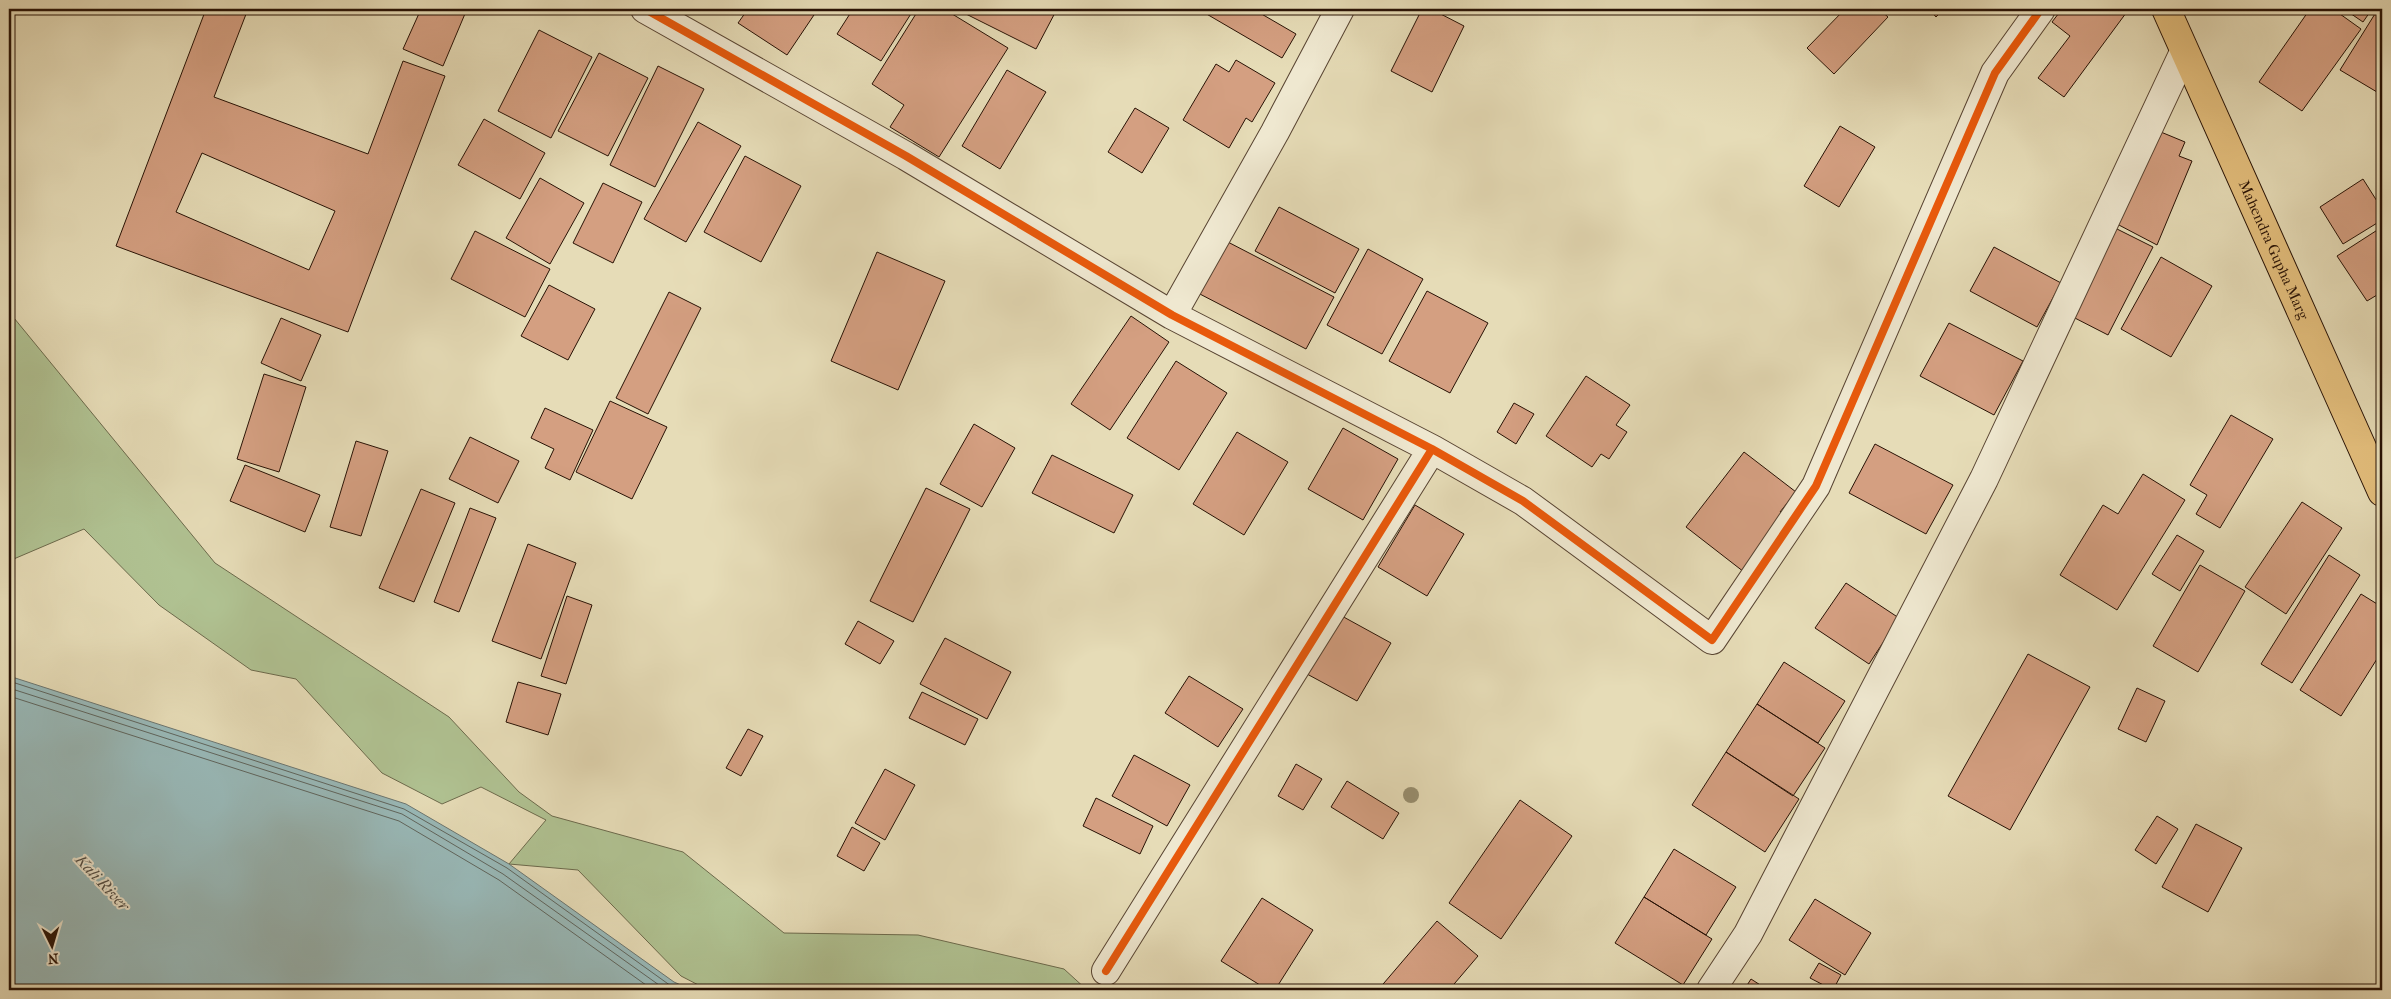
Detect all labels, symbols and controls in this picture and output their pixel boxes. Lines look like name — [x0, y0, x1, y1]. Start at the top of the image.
street label: Mahendra Gupha Marg — [2235, 178, 2313, 323]
water label: Kali River — [71, 849, 135, 916]
north arrow — [28, 922, 78, 972]
text: N — [47, 950, 59, 967]

